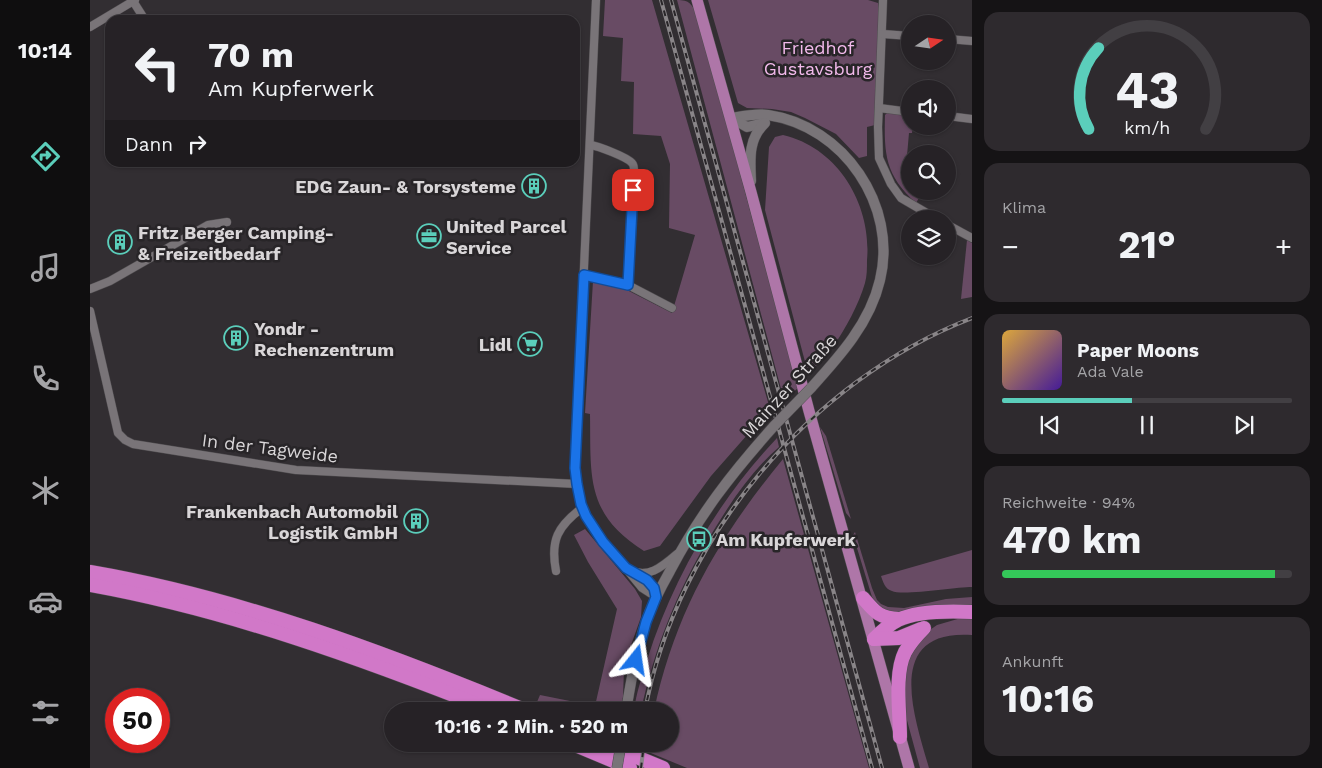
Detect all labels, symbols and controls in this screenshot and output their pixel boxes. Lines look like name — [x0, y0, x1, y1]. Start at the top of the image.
north arrow — [901, 15, 956, 70]
map controls — [901, 15, 956, 265]
text: 70 m — [208, 34, 294, 76]
icon: left — [125, 35, 190, 100]
park label: Friedhof Gustavsburg — [764, 37, 873, 79]
text: 10:14 — [18, 38, 72, 63]
text: 43 — [1115, 60, 1179, 121]
text: Am Kupferwerk — [208, 76, 374, 101]
button: sound — [901, 80, 956, 135]
text: km/h — [1124, 117, 1170, 138]
icon: right — [183, 130, 211, 158]
text: Dann — [125, 133, 173, 156]
icon: directions — [28, 139, 63, 174]
button: search — [901, 145, 956, 200]
pin — [612, 169, 654, 211]
building icon: EDG Zaun- & Torsysteme — [521, 173, 547, 199]
place label: EDG Zaun- & Torsysteme — [295, 176, 516, 197]
icon: arrive — [619, 176, 647, 204]
text: Klima — [1002, 198, 1046, 217]
button: layers — [901, 210, 956, 265]
place label: United Parcel Service — [446, 216, 567, 258]
place label: Fritz Berger Camping- & Freizeitbedarf — [138, 222, 334, 264]
office icon: United Parcel Service — [416, 223, 442, 249]
text: 21° — [1118, 223, 1176, 267]
building icon: Fritz Berger Camping- & Freizeitbedarf — [107, 229, 133, 255]
text: − — [1002, 230, 1019, 263]
text: + — [1275, 230, 1292, 263]
icon: music — [28, 250, 63, 285]
place label: Yondr - Rechenzentrum — [254, 318, 394, 360]
building icon: Yondr - Rechenzentrum — [223, 325, 249, 351]
street label: Mainzer Straße — [737, 330, 841, 442]
supermarket icon: Lidl — [517, 331, 543, 357]
place label: Lidl — [479, 334, 512, 355]
text: Paper Moons — [1077, 339, 1199, 362]
icon: phone — [28, 361, 63, 396]
text: Ada Vale — [1077, 362, 1144, 381]
icon: previous — [1036, 411, 1064, 439]
icon: pause — [1133, 411, 1161, 439]
icon: next — [1230, 411, 1258, 439]
street label: In der Tagweide — [201, 429, 339, 467]
icon: climate — [28, 473, 63, 508]
text: Reichweite · 94% — [1002, 493, 1135, 512]
place label: Frankenbach Automobil Logistik GmbH — [186, 501, 398, 543]
building icon: Frankenbach Automobil Logistik GmbH — [403, 508, 429, 534]
text: 470 km — [1002, 518, 1142, 562]
bus stop icon: Am Kupferwerk — [686, 526, 712, 552]
place label: Am Kupferwerk — [716, 529, 857, 550]
icon: car — [28, 584, 63, 619]
position arrow — [609, 633, 661, 685]
text: Ankunft — [1002, 652, 1063, 671]
text: 10:16 — [1002, 677, 1094, 721]
speed limit sign: 50 — [105, 688, 170, 753]
icon: filters — [28, 695, 63, 730]
text: 10:16 · 2 Min. · 520 m — [435, 715, 628, 738]

